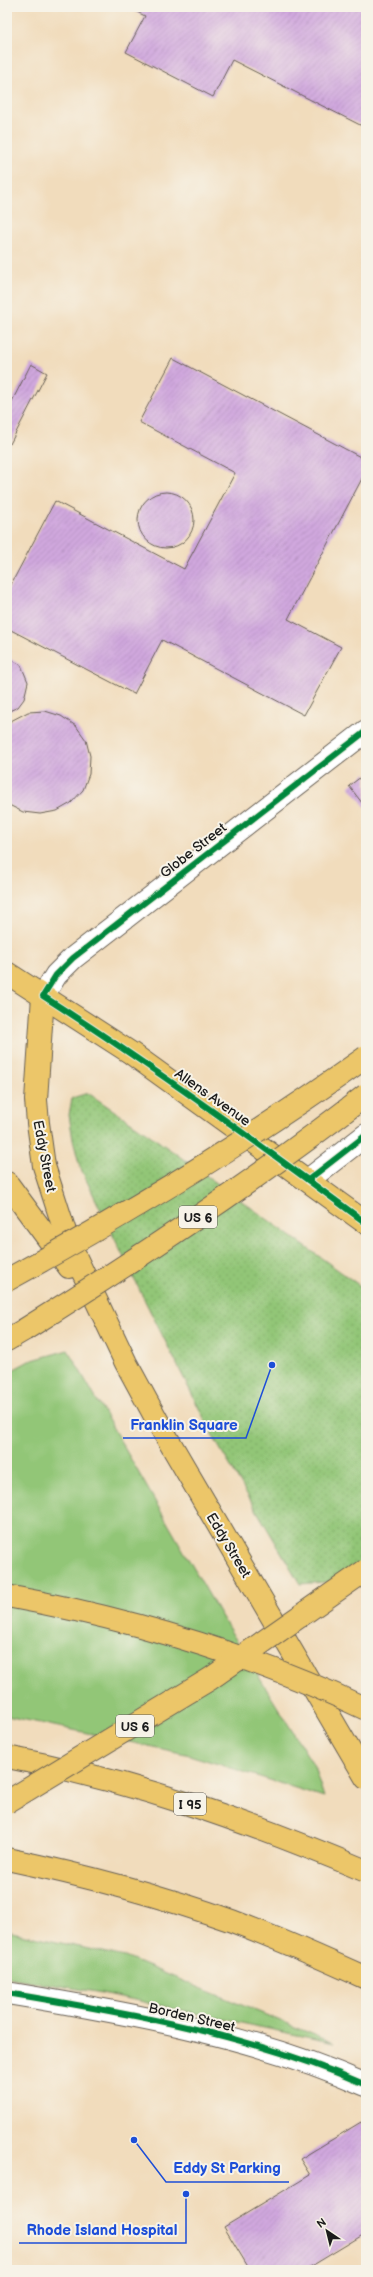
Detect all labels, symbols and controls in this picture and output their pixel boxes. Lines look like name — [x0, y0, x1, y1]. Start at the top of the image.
street label: Globe Street — [157, 819, 230, 882]
street label: Allens Avenue — [172, 1065, 254, 1130]
street label: Eddy Street — [29, 1119, 60, 1194]
road number: US 6 — [179, 1206, 217, 1228]
callout: Franklin Square — [123, 1411, 246, 1438]
text: Franklin Square — [130, 1416, 238, 1435]
street label: Eddy Street — [203, 1510, 255, 1581]
road number: US 6 — [116, 1715, 154, 1737]
road number: I 95 — [174, 1793, 206, 1815]
street label: Borden Street — [147, 1999, 238, 2036]
callout: Eddy St Parking — [166, 2155, 289, 2182]
text: Eddy St Parking — [173, 2159, 281, 2178]
north arrow — [307, 2211, 347, 2251]
callout: Rhode Island Hospital — [19, 2216, 186, 2243]
text: N — [314, 2216, 329, 2231]
text: Rhode Island Hospital — [27, 2221, 177, 2240]

